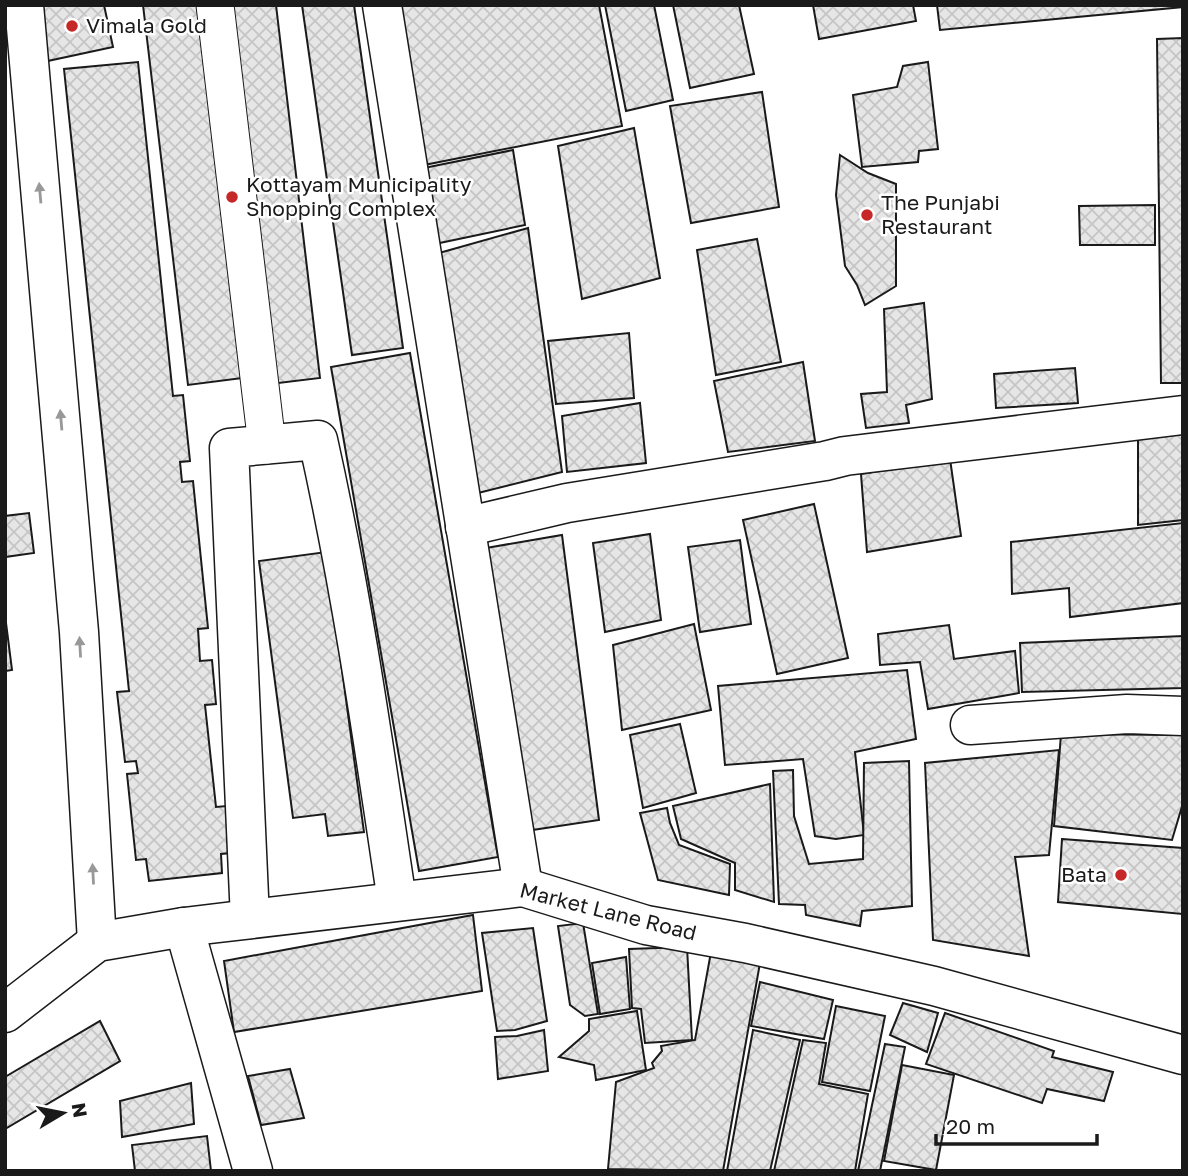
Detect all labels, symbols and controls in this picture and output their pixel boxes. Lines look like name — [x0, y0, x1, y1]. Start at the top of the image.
place label: Vimala Gold — [86, 12, 207, 38]
marker: Vimala Gold — [64, 18, 80, 34]
place label: Kottayam Municipality Shopping Complex — [246, 171, 472, 221]
one-way arrow — [35, 182, 46, 204]
marker: Kottayam Municipality Shopping Complex — [224, 189, 240, 205]
place label: The Punjabi Restaurant — [881, 189, 1000, 239]
marker: The Punjabi Restaurant — [859, 207, 875, 223]
one-way arrow — [55, 409, 66, 431]
one-way arrow — [74, 635, 85, 657]
place label: Bata — [1061, 861, 1107, 887]
one-way arrow — [87, 863, 98, 885]
marker: Bata — [1113, 867, 1129, 883]
street label: Market Lane Road — [517, 876, 699, 946]
north arrow — [28, 1078, 98, 1148]
text: N — [68, 1101, 93, 1119]
scale bar — [936, 1102, 1097, 1146]
text: 20 m — [946, 1113, 995, 1139]

